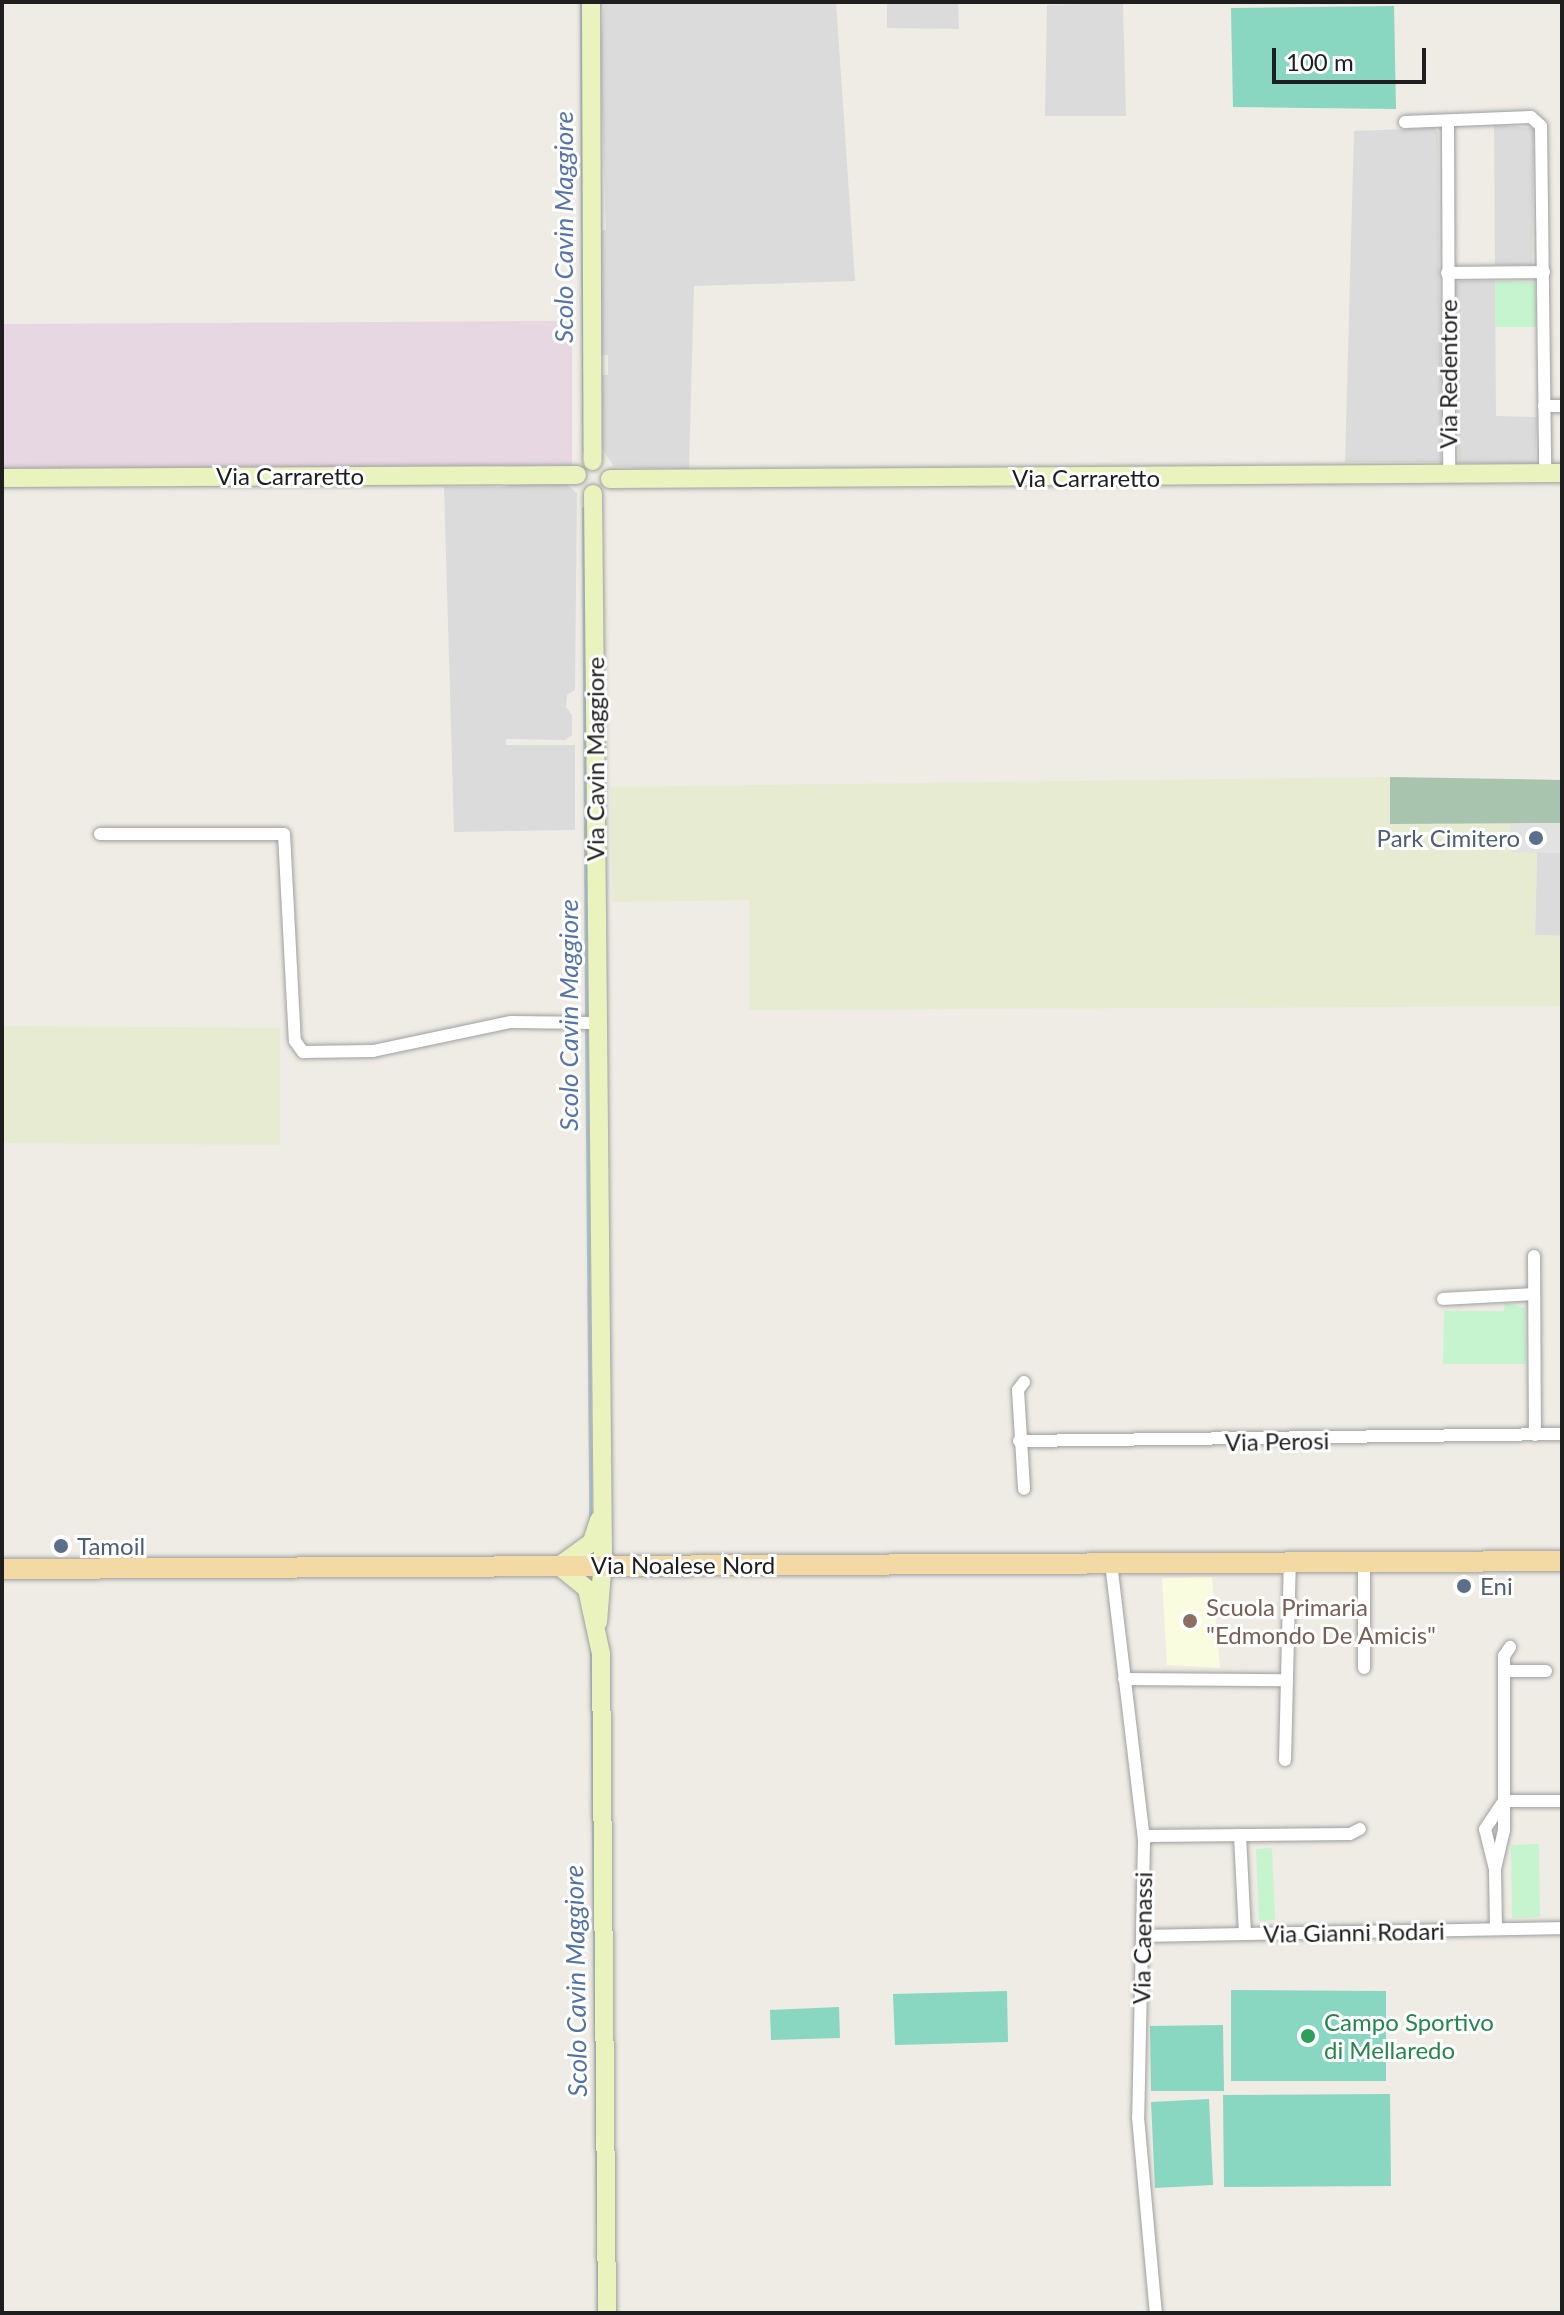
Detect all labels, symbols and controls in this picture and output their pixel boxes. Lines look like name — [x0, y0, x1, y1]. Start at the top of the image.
scale bar — [1276, 32, 1430, 82]
text: 100 m — [1286, 47, 1354, 76]
water label: Scolo Cavin Maggiore — [548, 111, 580, 343]
street label: Via Redentore — [1434, 299, 1462, 449]
street label: Via Carraretto — [216, 462, 364, 490]
street label: Via Carraretto — [1012, 464, 1160, 492]
street label: Via Cavin Maggiore — [581, 657, 609, 861]
place label: Park Cimitero — [1377, 824, 1520, 852]
marker: Park Cimitero — [1527, 829, 1545, 847]
water label: Scolo Cavin Maggiore — [553, 899, 585, 1131]
street label: Via Perosi — [1224, 1426, 1330, 1456]
place label: Tamoil — [77, 1532, 145, 1560]
marker: Tamoil — [52, 1537, 70, 1555]
street label: Via Noalese Nord — [591, 1551, 775, 1579]
place label: Eni — [1480, 1572, 1513, 1600]
marker: Eni — [1455, 1577, 1473, 1595]
place label: Scuola Primaria "Edmondo De Amicis" — [1206, 1593, 1437, 1649]
marker: Scuola Primaria "Edmondo De Amicis" — [1181, 1612, 1199, 1630]
water label: Scolo Cavin Maggiore — [558, 1865, 594, 2097]
street label: Via Caenassi — [1126, 1871, 1158, 2005]
street label: Via Gianni Rodari — [1263, 1916, 1445, 1948]
place label: Campo Sportivo di Mellaredo — [1324, 2008, 1494, 2064]
marker: Campo Sportivo di Mellaredo — [1299, 2027, 1317, 2045]

